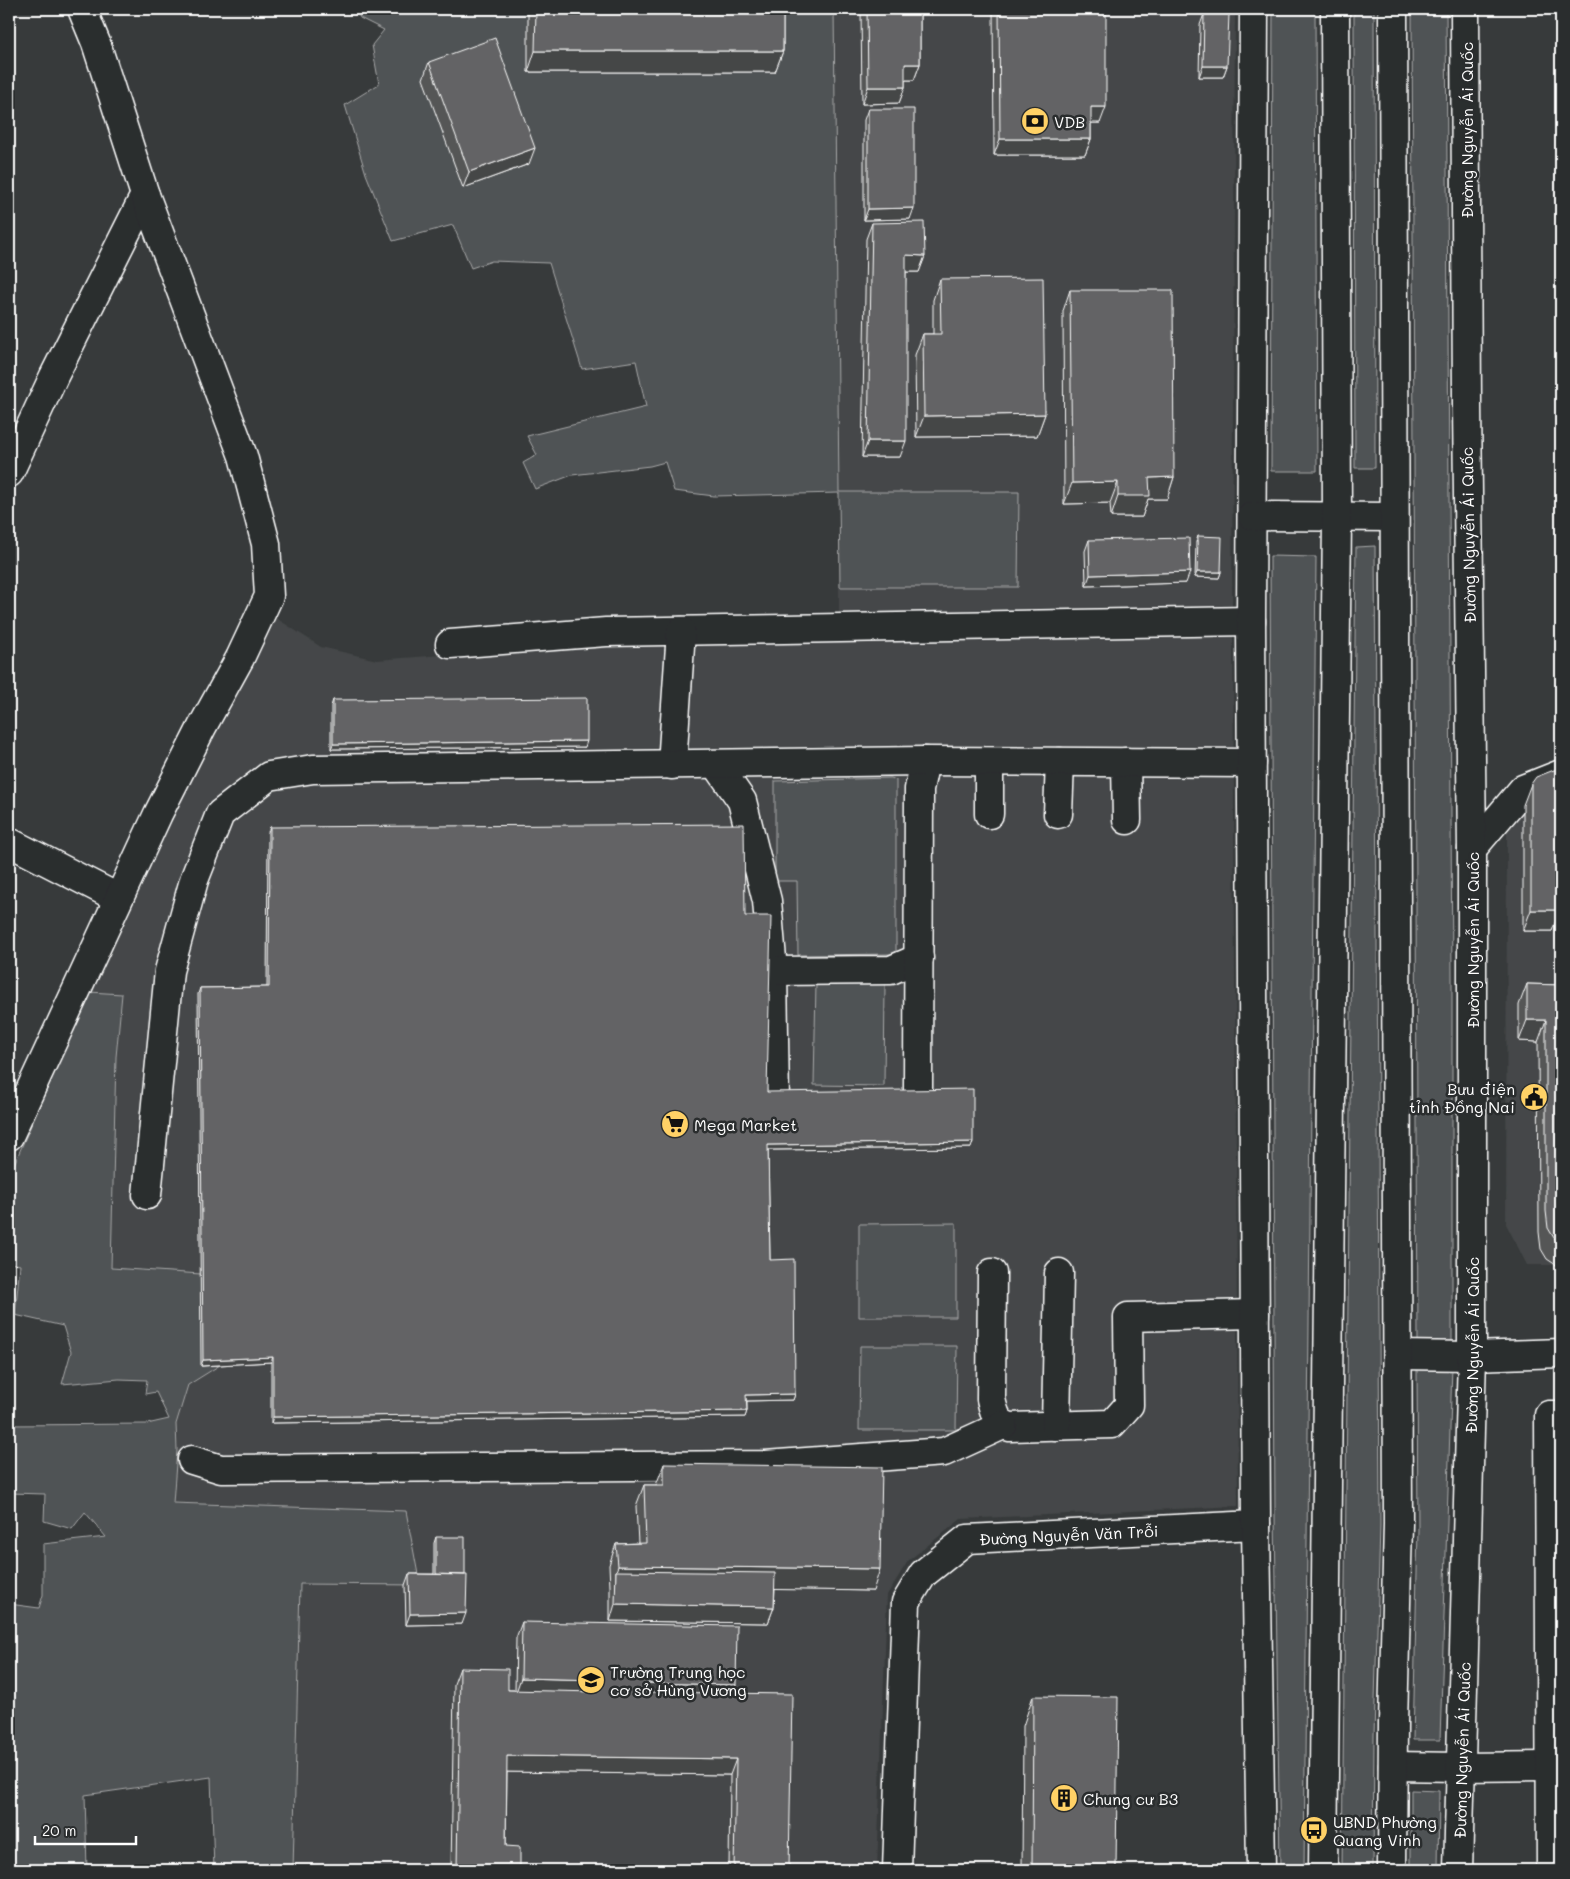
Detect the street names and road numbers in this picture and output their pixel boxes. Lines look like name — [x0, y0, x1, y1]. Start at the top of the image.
street label: Đường Nguyễn Ái Quốc — [1456, 42, 1477, 218]
street label: Đường Nguyễn Ái Quốc — [1456, 447, 1480, 623]
street label: Đường Nguyễn Ái Quốc — [1462, 852, 1483, 1028]
street label: Đường Nguyễn Ái Quốc — [1459, 1257, 1483, 1434]
street label: Đường Nguyễn Văn Trỗi — [979, 1519, 1159, 1549]
street label: Đường Nguyễn Ái Quốc — [1448, 1662, 1474, 1839]

